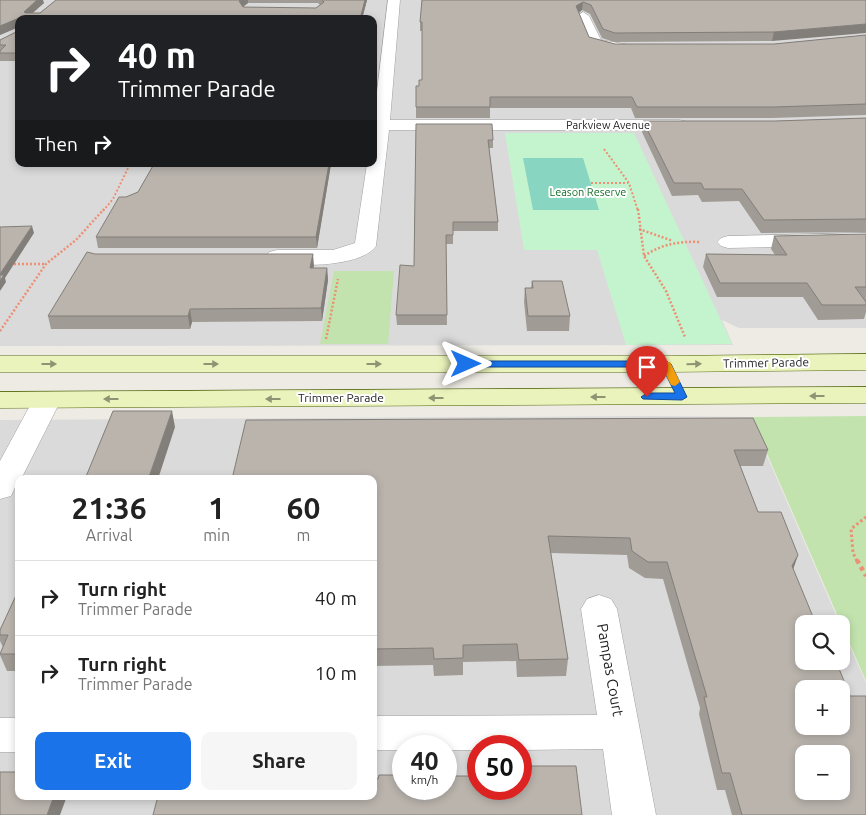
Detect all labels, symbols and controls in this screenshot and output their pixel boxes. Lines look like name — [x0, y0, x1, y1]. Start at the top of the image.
icon: right — [35, 35, 100, 100]
text: 40 m — [118, 35, 196, 75]
text: Trimmer Parade — [118, 76, 276, 101]
street label: Parkview Avenue — [566, 119, 650, 131]
icon: right — [88, 130, 116, 158]
text: Then — [35, 133, 78, 155]
park label: Leason Reserve — [550, 186, 626, 198]
position arrow — [439, 337, 491, 389]
pin — [626, 346, 668, 397]
icon: arrive — [633, 353, 661, 381]
street label: Trimmer Parade — [723, 355, 809, 370]
one-way arrow — [686, 359, 702, 367]
one-way arrow — [41, 360, 57, 368]
one-way arrow — [203, 360, 219, 368]
one-way arrow — [366, 360, 382, 368]
street label: Trimmer Parade — [298, 391, 384, 404]
one-way arrow — [809, 392, 825, 400]
one-way arrow — [590, 393, 606, 401]
one-way arrow — [427, 394, 443, 402]
one-way arrow — [102, 395, 118, 403]
one-way arrow — [265, 395, 281, 403]
text: 21:36 — [72, 491, 147, 525]
text: 1 — [208, 491, 225, 525]
text: 60 — [287, 491, 320, 525]
text: Arrival — [86, 526, 132, 544]
text: min — [203, 526, 230, 544]
text: m — [297, 526, 310, 544]
text: Turn right — [78, 578, 166, 600]
icon: right — [35, 584, 63, 612]
text: 40 m — [315, 587, 357, 609]
text: Trimmer Parade — [78, 600, 193, 618]
map controls — [795, 615, 850, 800]
button: search — [795, 615, 850, 670]
street label: Pampas Court — [594, 622, 627, 718]
text: Turn right — [78, 653, 166, 675]
icon: right — [35, 659, 63, 687]
text: 10 m — [315, 662, 357, 684]
text: Trimmer Parade — [78, 675, 193, 693]
button: + — [795, 680, 850, 735]
button: Exit — [35, 732, 191, 790]
button: Share — [201, 732, 357, 790]
speed limit sign: 50 — [467, 735, 532, 800]
button: − — [795, 745, 850, 800]
text: 40 — [410, 747, 439, 775]
text: km/h — [411, 773, 438, 786]

